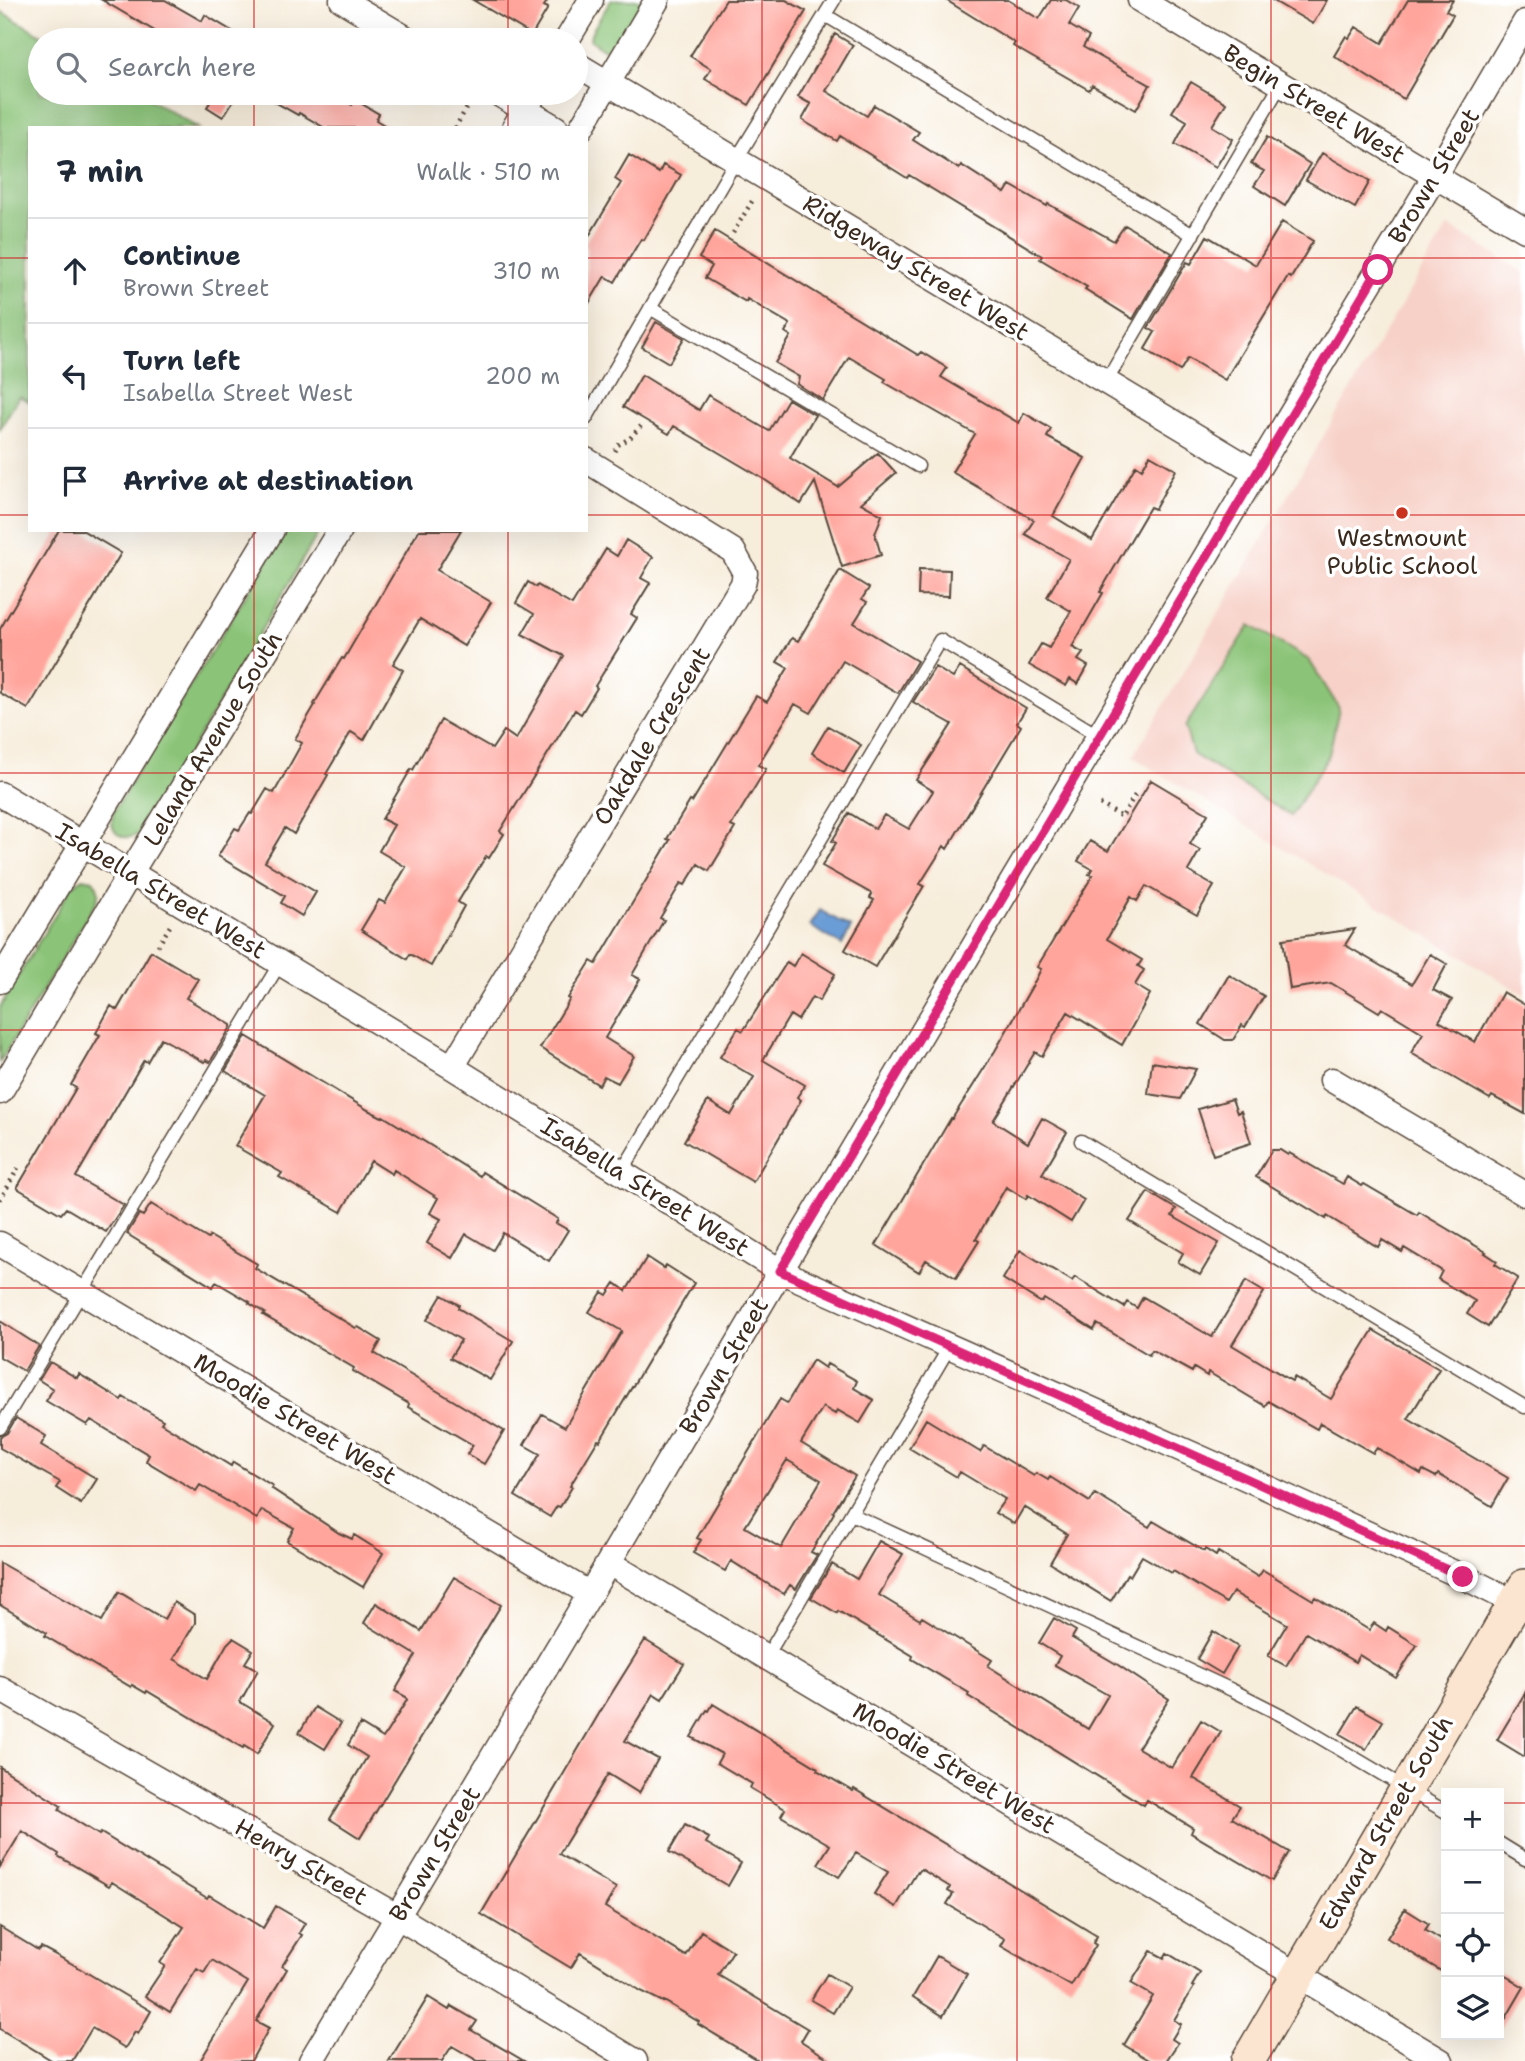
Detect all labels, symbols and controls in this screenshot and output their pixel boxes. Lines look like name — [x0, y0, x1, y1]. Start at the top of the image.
search box — [28, 28, 588, 105]
street label: Begin Street West — [1217, 37, 1411, 171]
icon: search — [52, 48, 90, 86]
text: Search here — [108, 49, 257, 84]
street label: Brown Street — [1381, 102, 1487, 250]
text: 7 min — [56, 151, 143, 192]
text: Walk · 510 m — [416, 157, 560, 187]
street label: Ridgeway Street West — [797, 188, 1035, 348]
text: Continue — [123, 238, 241, 273]
icon: ahead — [56, 252, 94, 290]
route start — [1362, 254, 1393, 285]
text: 310 m — [492, 256, 560, 286]
text: Brown Street — [123, 273, 269, 303]
text: Turn left — [123, 343, 240, 378]
icon: left — [56, 357, 94, 395]
text: 200 m — [485, 361, 560, 391]
text: Isabella Street West — [123, 378, 353, 408]
icon: arrive — [56, 462, 94, 500]
text: Arrive at destination — [123, 463, 413, 498]
marker: Westmount Public School — [1394, 505, 1410, 521]
place label: Westmount Public School — [1327, 522, 1478, 582]
street label: Leland Avenue South — [136, 626, 290, 852]
street label: Oakdale Crescent — [586, 641, 718, 831]
street label: Isabella Street West — [50, 815, 272, 967]
street label: Isabella Street West — [535, 1110, 755, 1264]
street label: Brown Street — [672, 1292, 776, 1440]
street label: Moodie Street West — [188, 1346, 402, 1492]
route end — [1447, 1561, 1478, 1592]
street label: Moodie Street West — [847, 1695, 1061, 1841]
street label: Edward Street South — [1311, 1710, 1461, 1936]
street label: Brown Street — [382, 1780, 488, 1928]
map controls — [1441, 1788, 1504, 2040]
button: + — [1441, 1788, 1504, 1851]
street label: Henry Street — [229, 1811, 373, 1913]
button: − — [1441, 1851, 1504, 1914]
button: locate — [1441, 1914, 1504, 1977]
button: layers — [1441, 1977, 1504, 2040]

